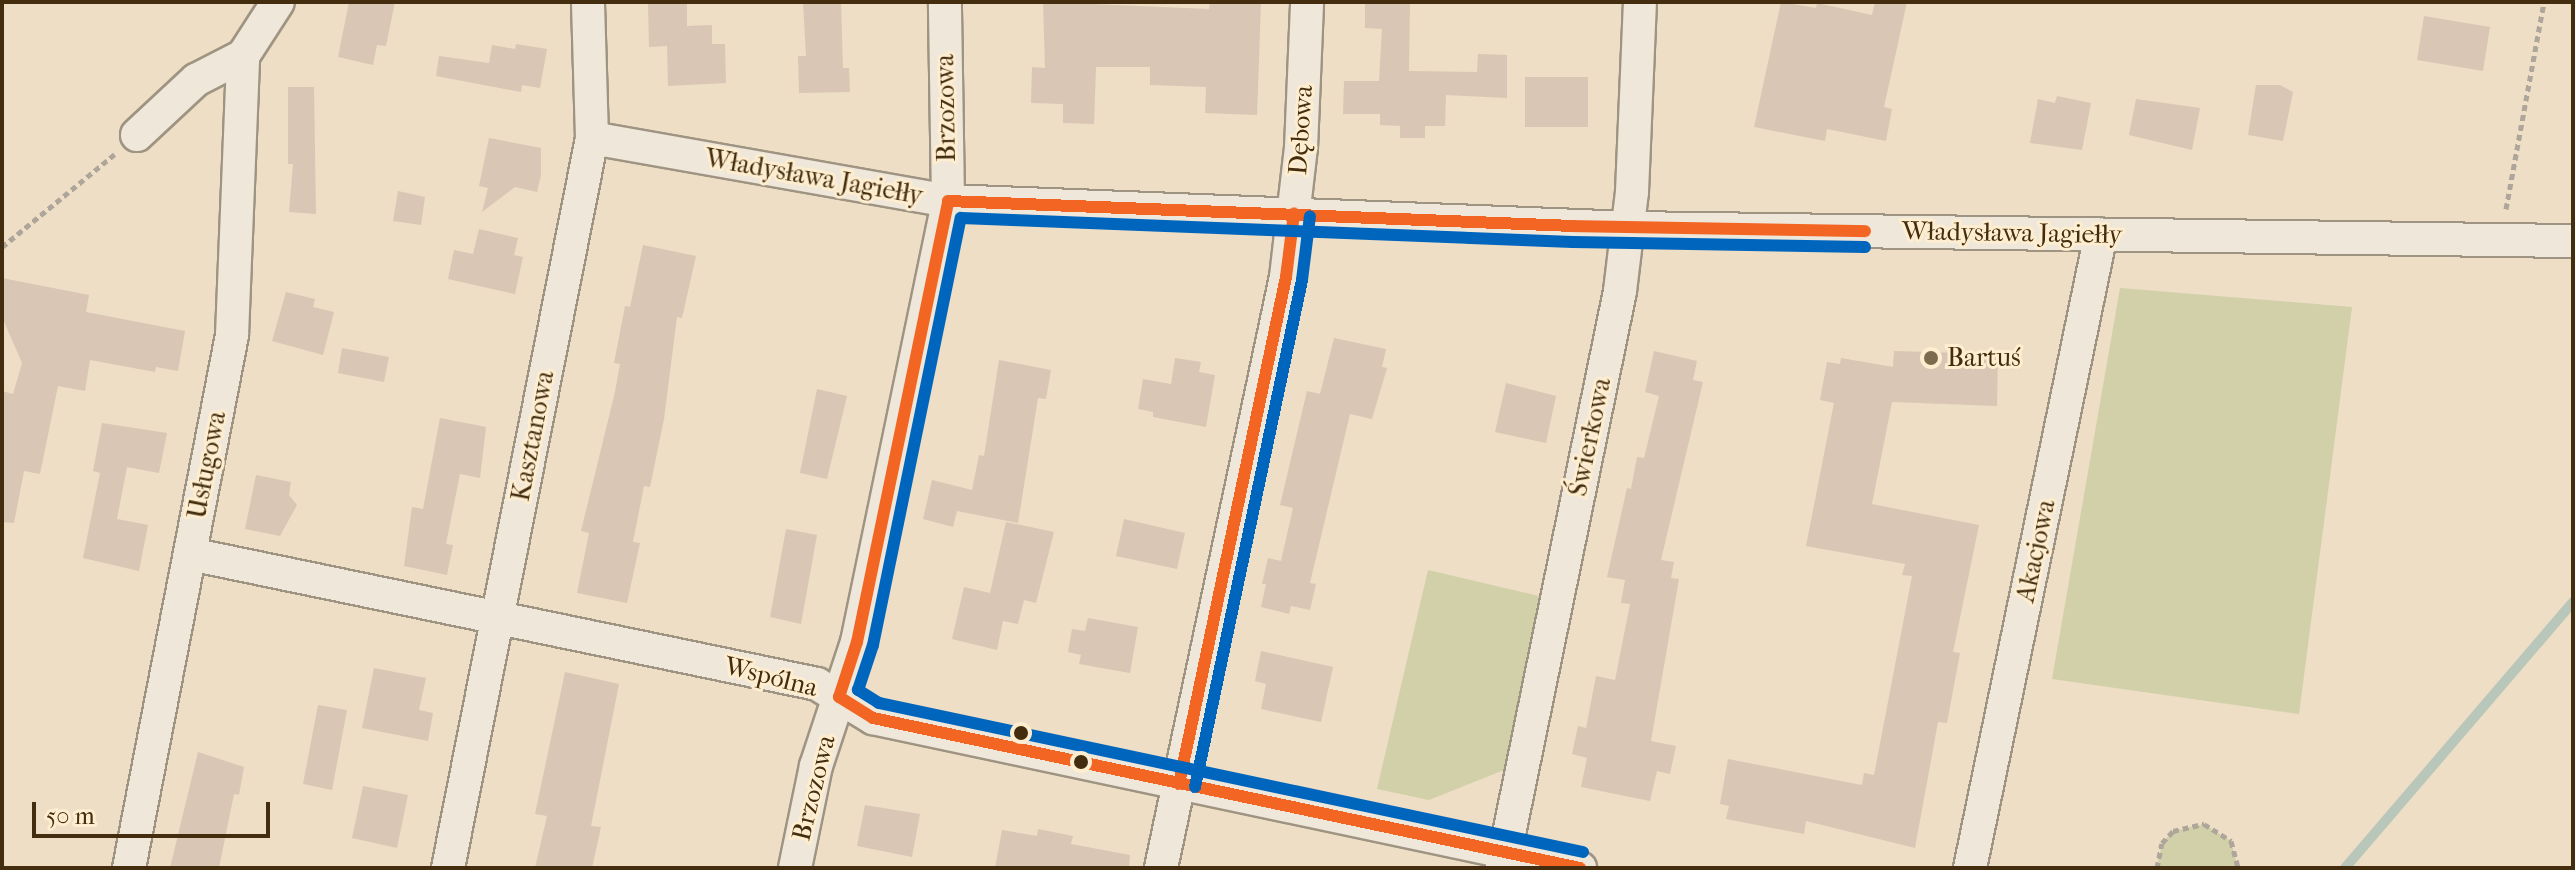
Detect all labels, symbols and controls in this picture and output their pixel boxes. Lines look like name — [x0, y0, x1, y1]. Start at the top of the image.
street label: Brzozowa — [929, 54, 963, 162]
street label: Dębowa — [1282, 84, 1320, 176]
street label: Władysława Jagiełły — [703, 143, 925, 211]
street label: Władysława Jagiełły — [1902, 215, 2122, 251]
place label: Bartuś — [1947, 342, 2021, 374]
marker: Bartuś — [1922, 349, 1940, 367]
street label: Kasztanowa — [505, 368, 561, 504]
street label: Świerkowa — [1562, 375, 1618, 499]
street label: Usługowa — [181, 409, 233, 521]
street label: Akacjowa — [2010, 497, 2062, 605]
street label: Wspólna — [721, 650, 821, 704]
unlabelled marker — [1013, 725, 1029, 741]
street label: Brzozowa — [786, 732, 842, 844]
unlabelled marker — [1073, 754, 1089, 770]
scale bar — [36, 786, 274, 836]
text: 50 m — [46, 802, 95, 830]

